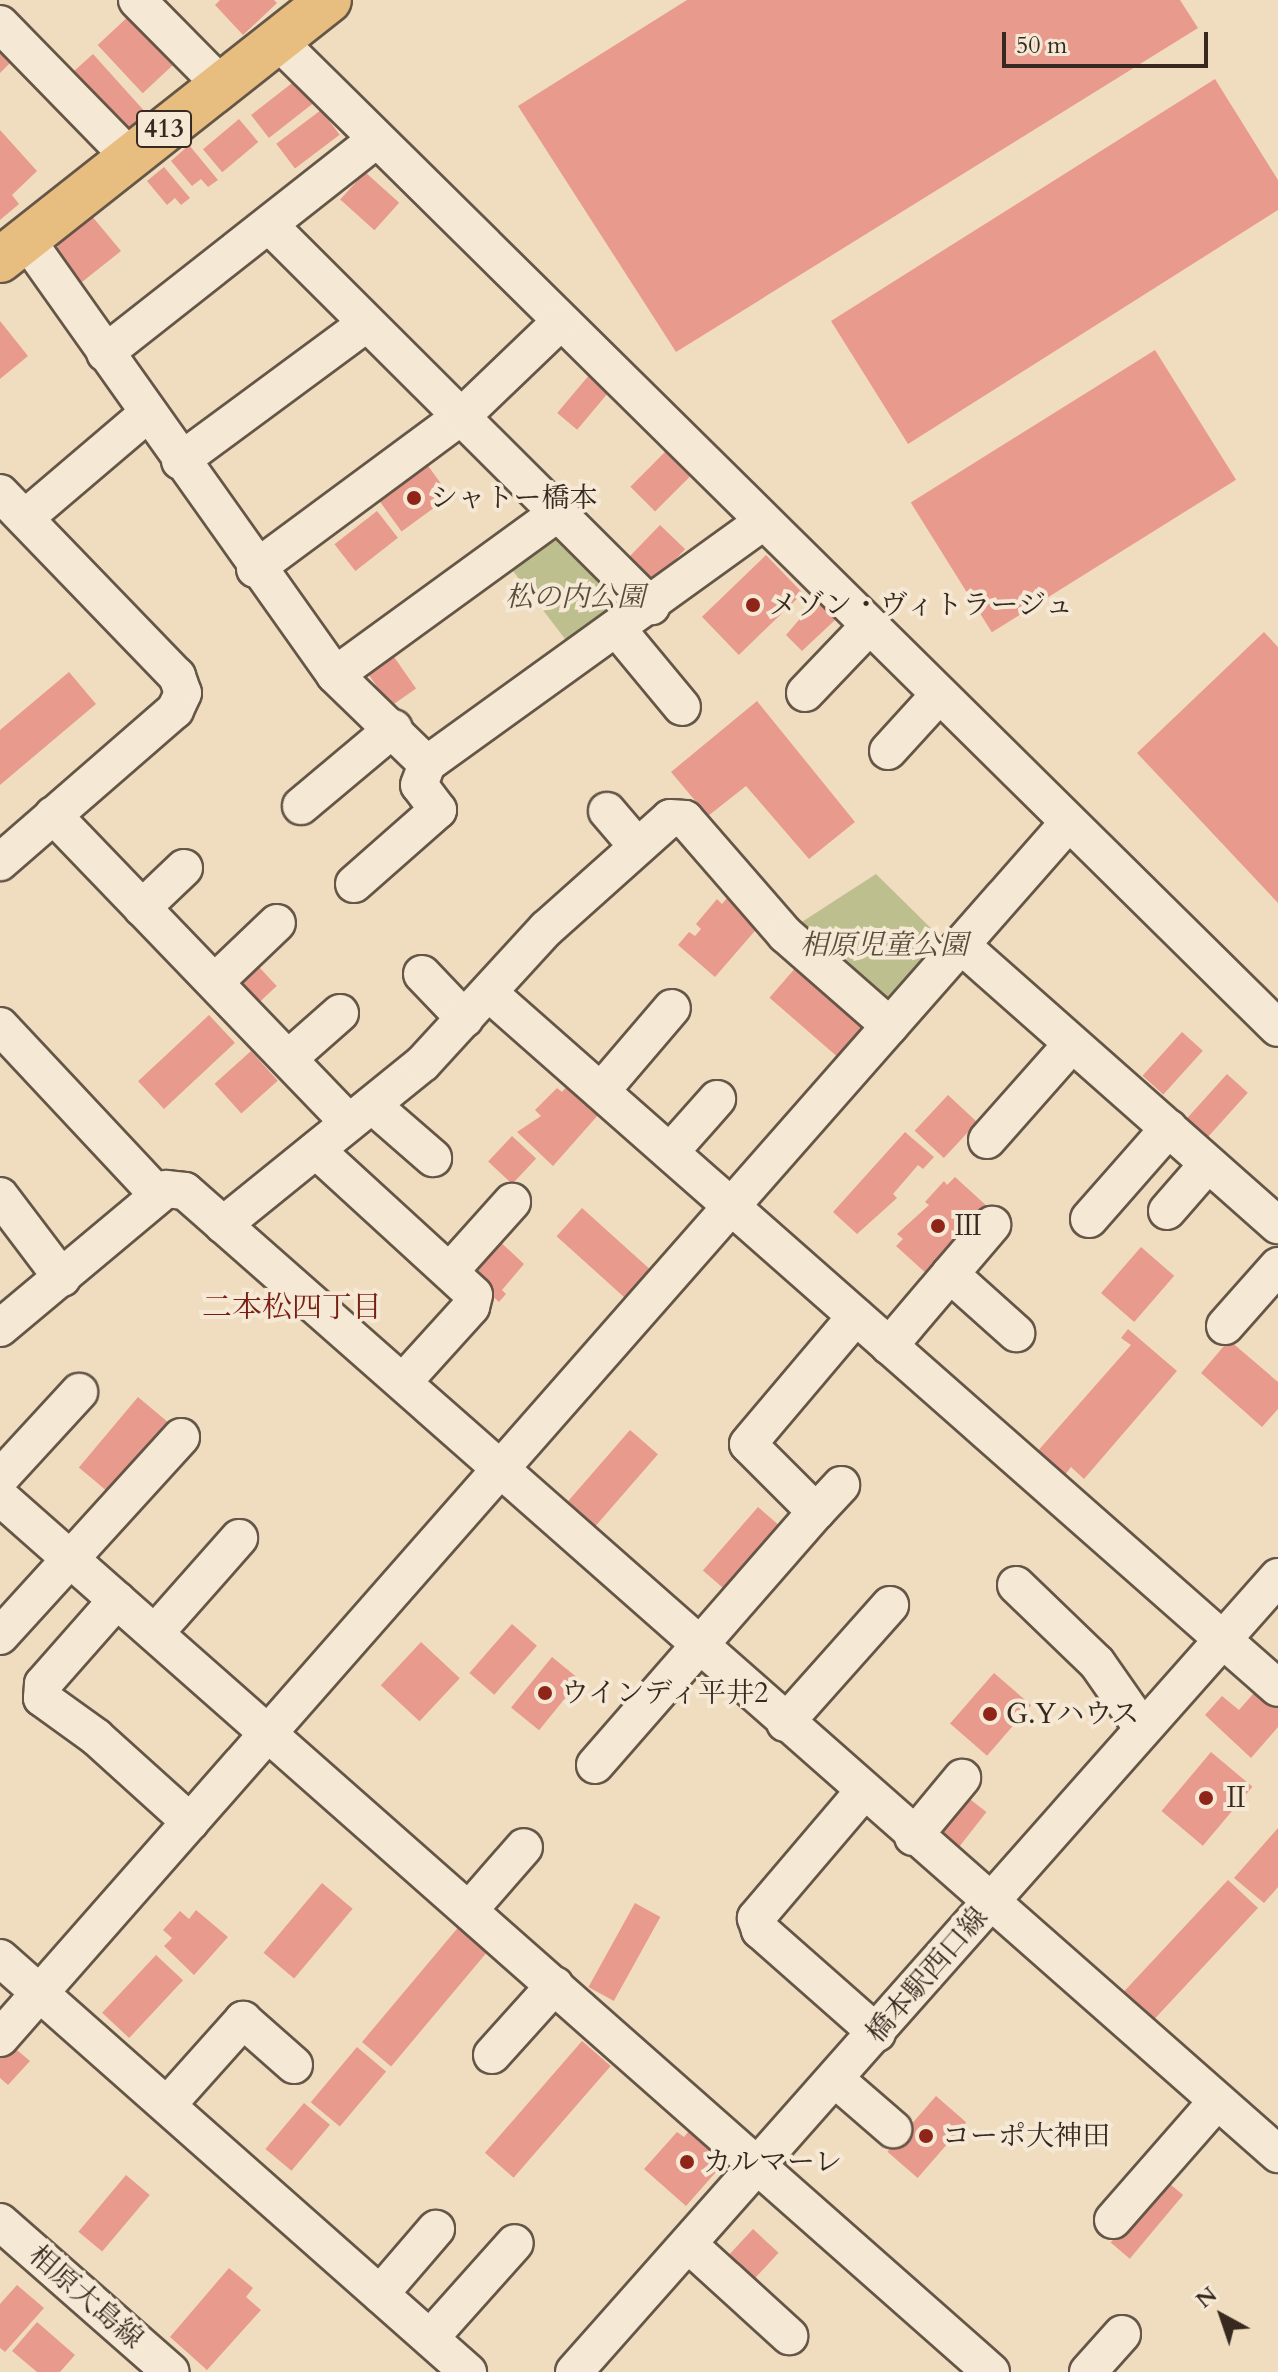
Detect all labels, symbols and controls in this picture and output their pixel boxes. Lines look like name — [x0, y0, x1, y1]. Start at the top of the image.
scale bar — [1006, 16, 1212, 66]
text: 50 m — [1016, 29, 1067, 62]
road number: 413 — [136, 107, 192, 151]
place label: シャトー橋本 — [430, 481, 598, 515]
marker: シャトー橋本 — [405, 489, 423, 507]
park label: 松の内公園 — [505, 580, 645, 614]
place label: メゾン・ヴィトラージュ — [769, 588, 1077, 622]
marker: メゾン・ヴィトラージュ — [744, 596, 762, 614]
park label: 相原児童公園 — [800, 928, 968, 962]
place label: Ⅲ — [954, 1209, 982, 1243]
marker: Ⅲ — [929, 1217, 947, 1235]
district label: 二本松四丁目 — [202, 1290, 382, 1326]
place label: ウインディ平井2 — [561, 1676, 771, 1710]
marker: ウインディ平井2 — [536, 1684, 554, 1702]
place label: G.Yハウス — [1006, 1697, 1140, 1731]
marker: G.Yハウス — [981, 1705, 999, 1723]
place label: Ⅱ — [1222, 1781, 1250, 1815]
marker: Ⅱ — [1197, 1789, 1215, 1807]
street label: 橋本駅西口線 — [859, 1901, 995, 2049]
place label: コーポ大神田 — [942, 2119, 1110, 2153]
marker: コーポ大神田 — [917, 2127, 935, 2145]
place label: カルマーレ — [703, 2145, 843, 2179]
marker: カルマーレ — [678, 2153, 696, 2171]
street label: 相原大島線 — [22, 2238, 150, 2356]
north arrow — [1182, 2276, 1262, 2356]
text: N — [1190, 2280, 1224, 2315]

